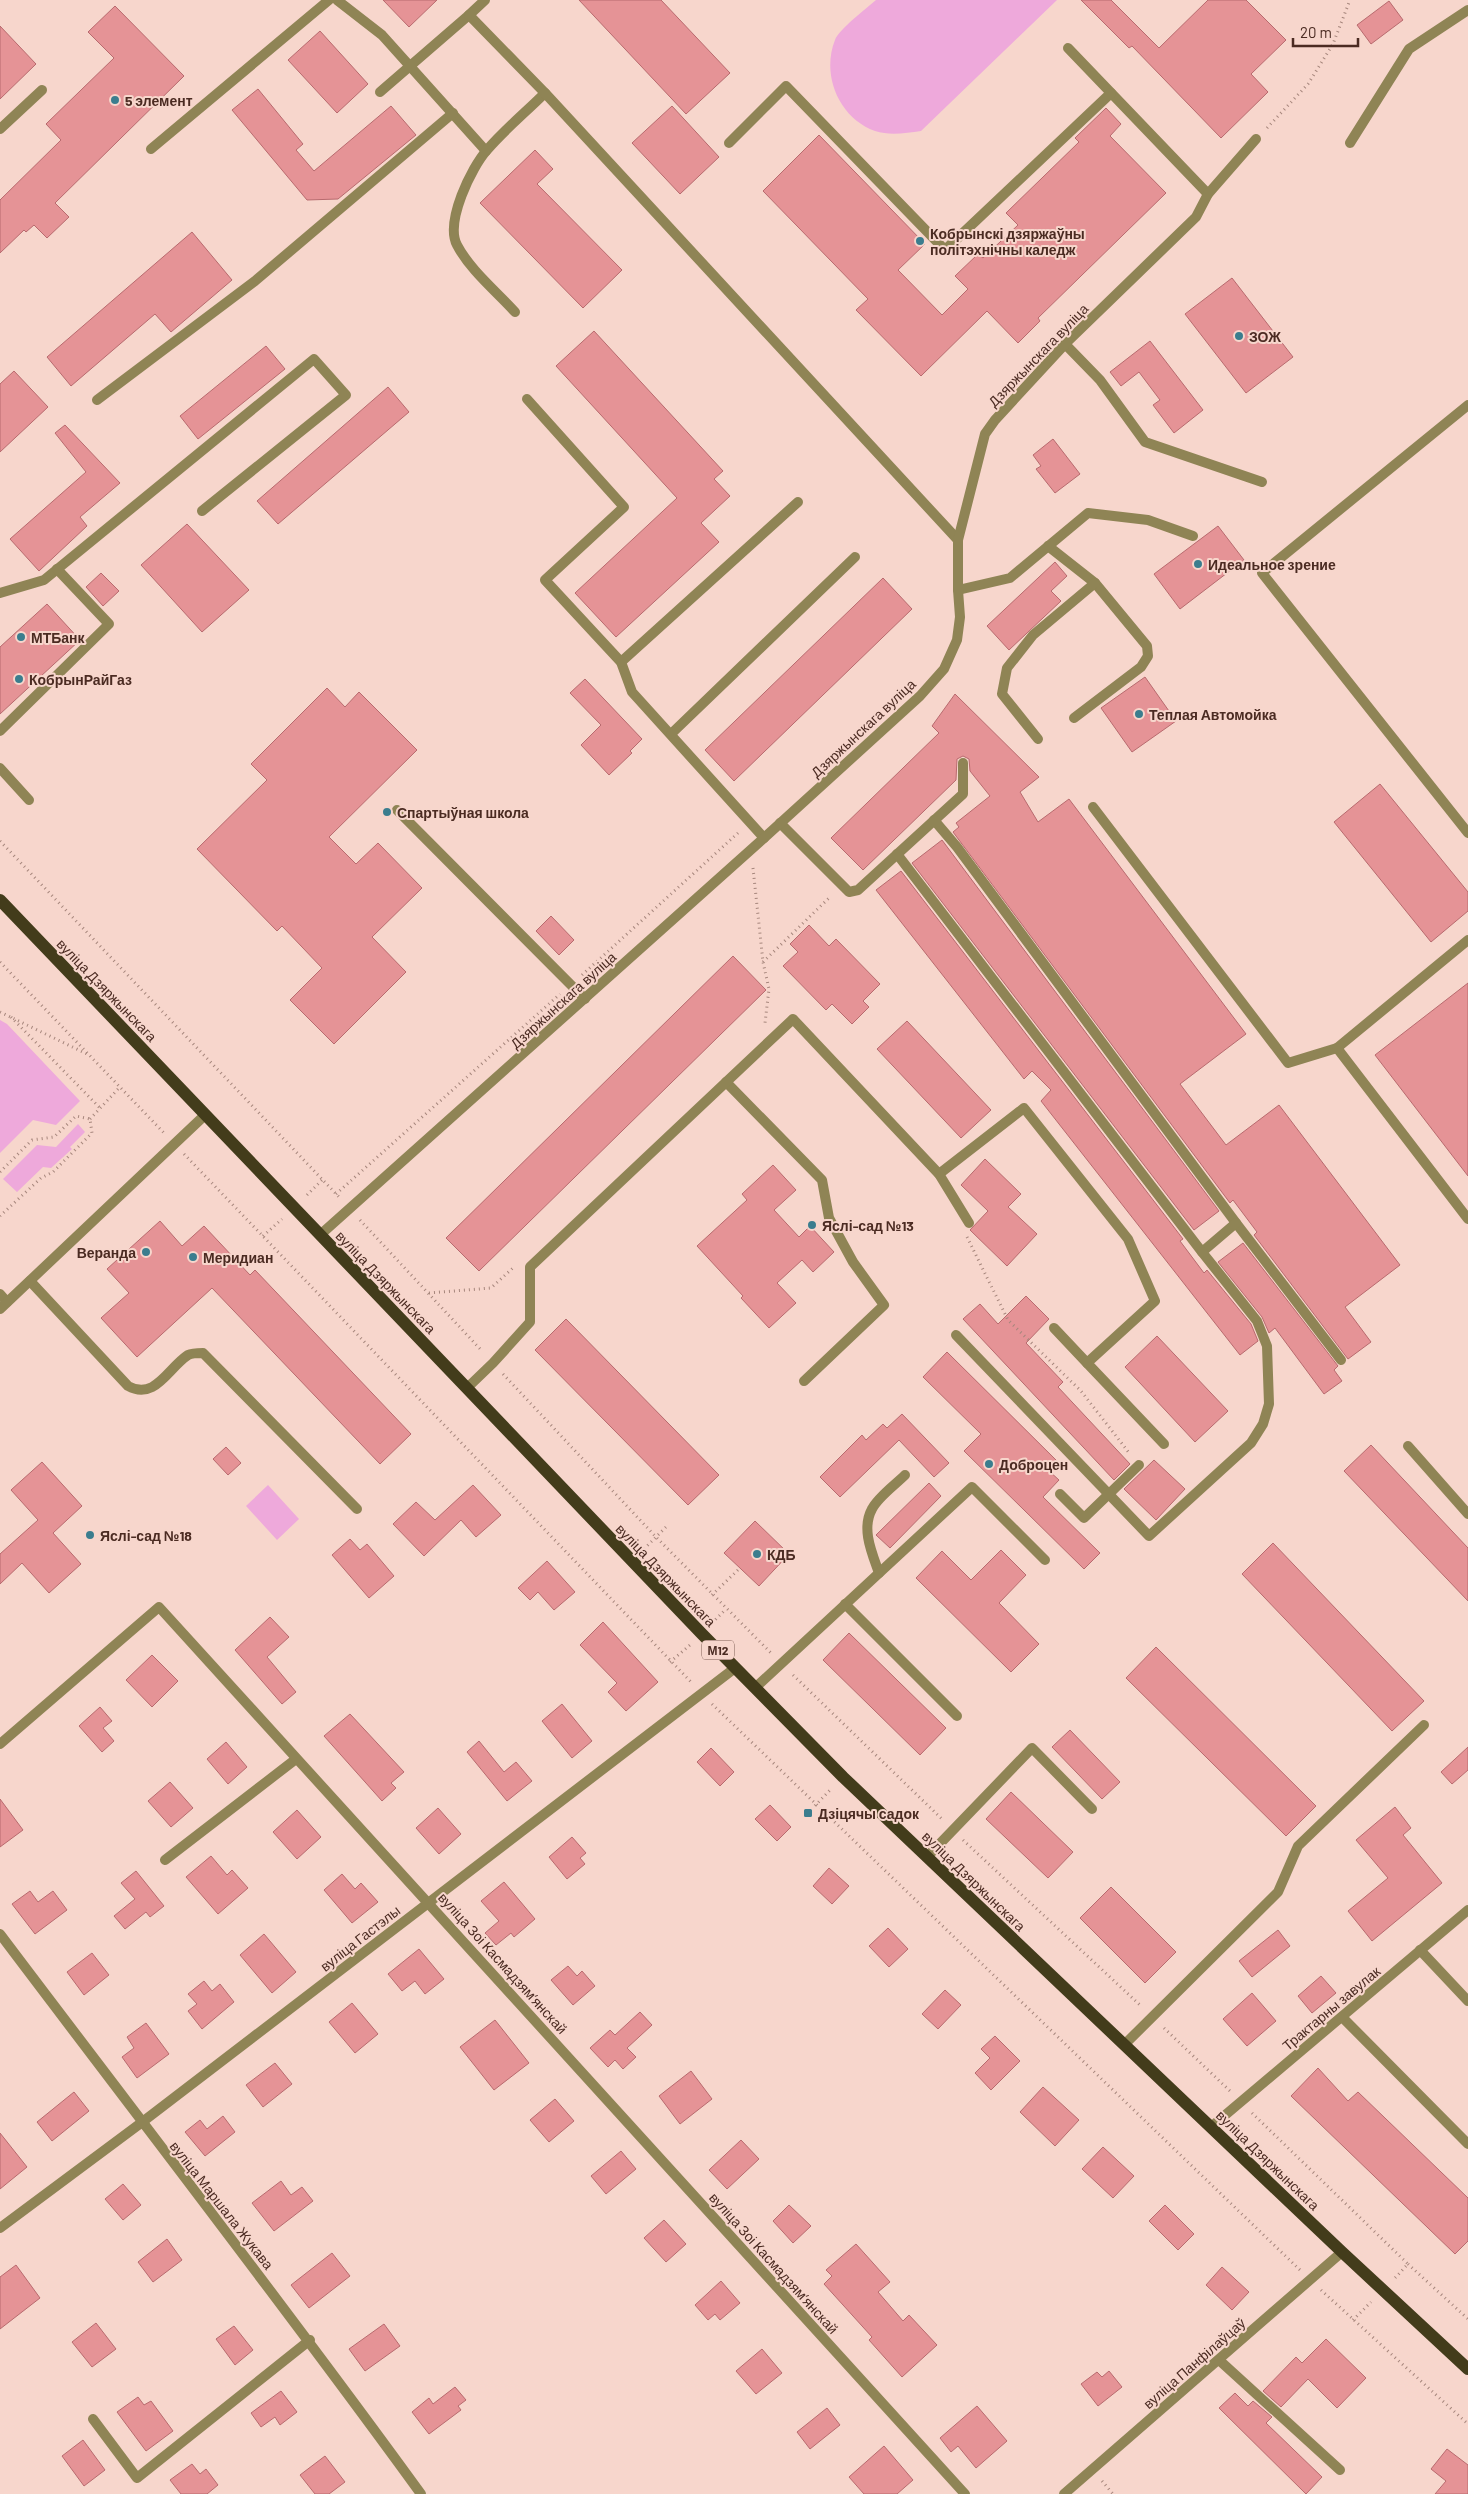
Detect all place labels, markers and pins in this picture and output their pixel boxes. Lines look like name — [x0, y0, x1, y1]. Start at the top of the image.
place label: 5 элемент — [125, 92, 193, 109]
marker: 5 элемент — [109, 94, 121, 106]
place label: Кобрынскі дзяржаўны політэхнічны каледж — [930, 225, 1085, 258]
marker: Кобрынскі дзяржаўны політэхнічны каледж — [914, 235, 926, 247]
place label: ЗОЖ — [1249, 328, 1281, 345]
marker: ЗОЖ — [1233, 330, 1245, 342]
place label: Идеальное зрение — [1208, 556, 1336, 573]
marker: Идеальное зрение — [1192, 558, 1204, 570]
place label: МТБанк — [31, 629, 86, 646]
marker: МТБанк — [15, 631, 27, 643]
place label: КобрынРайГаз — [29, 671, 132, 688]
marker: КобрынРайГаз — [13, 673, 25, 685]
place label: Теплая Автомойка — [1149, 706, 1277, 723]
marker: Теплая Автомойка — [1133, 708, 1145, 720]
place label: Спартыўная школа — [397, 804, 529, 821]
marker: Спартыўная школа — [381, 806, 393, 818]
place label: Яслі-сад №13 — [822, 1217, 914, 1234]
marker: Яслі-сад №13 — [806, 1219, 818, 1231]
place label: Веранда — [77, 1244, 136, 1261]
marker: Веранда — [140, 1246, 152, 1258]
place label: Меридиан — [203, 1249, 273, 1266]
marker: Меридиан — [187, 1251, 199, 1263]
place label: Доброцен — [999, 1456, 1068, 1473]
marker: Доброцен — [983, 1458, 995, 1470]
place label: Яслі-сад №18 — [100, 1527, 192, 1544]
marker: Яслі-сад №18 — [84, 1529, 96, 1541]
place label: КДБ — [767, 1546, 796, 1563]
marker: КДБ — [751, 1548, 763, 1560]
place label: Дзіцячы садок — [818, 1805, 920, 1822]
marker: Дзіцячы садок — [802, 1807, 814, 1819]

